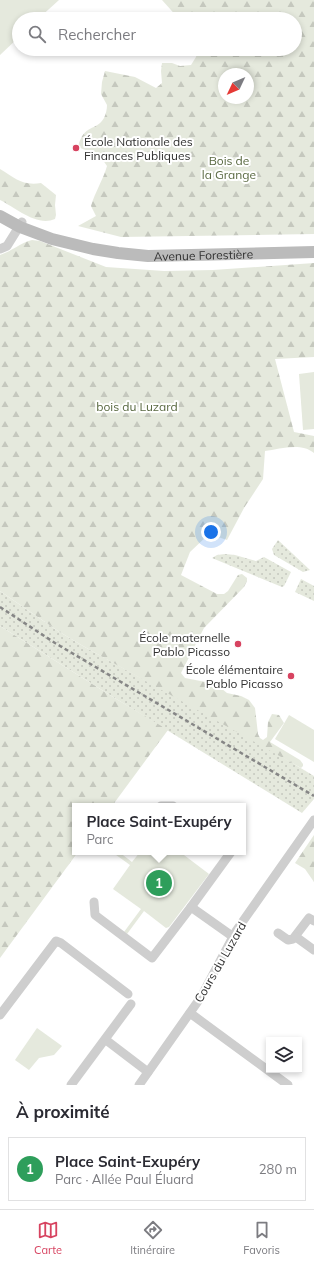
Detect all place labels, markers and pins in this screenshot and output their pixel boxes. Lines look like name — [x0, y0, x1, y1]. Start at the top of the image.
place label: École Nationale des Finances Publiques — [84, 134, 193, 163]
marker: École Nationale des Finances Publiques — [71, 143, 81, 153]
place label: École maternelle Pablo Picasso — [139, 630, 230, 659]
marker: École maternelle Pablo Picasso — [233, 639, 243, 649]
place label: École élémentaire Pablo Picasso — [186, 662, 283, 691]
marker: École élémentaire Pablo Picasso — [286, 671, 296, 681]
pin: 1 — [146, 868, 172, 898]

